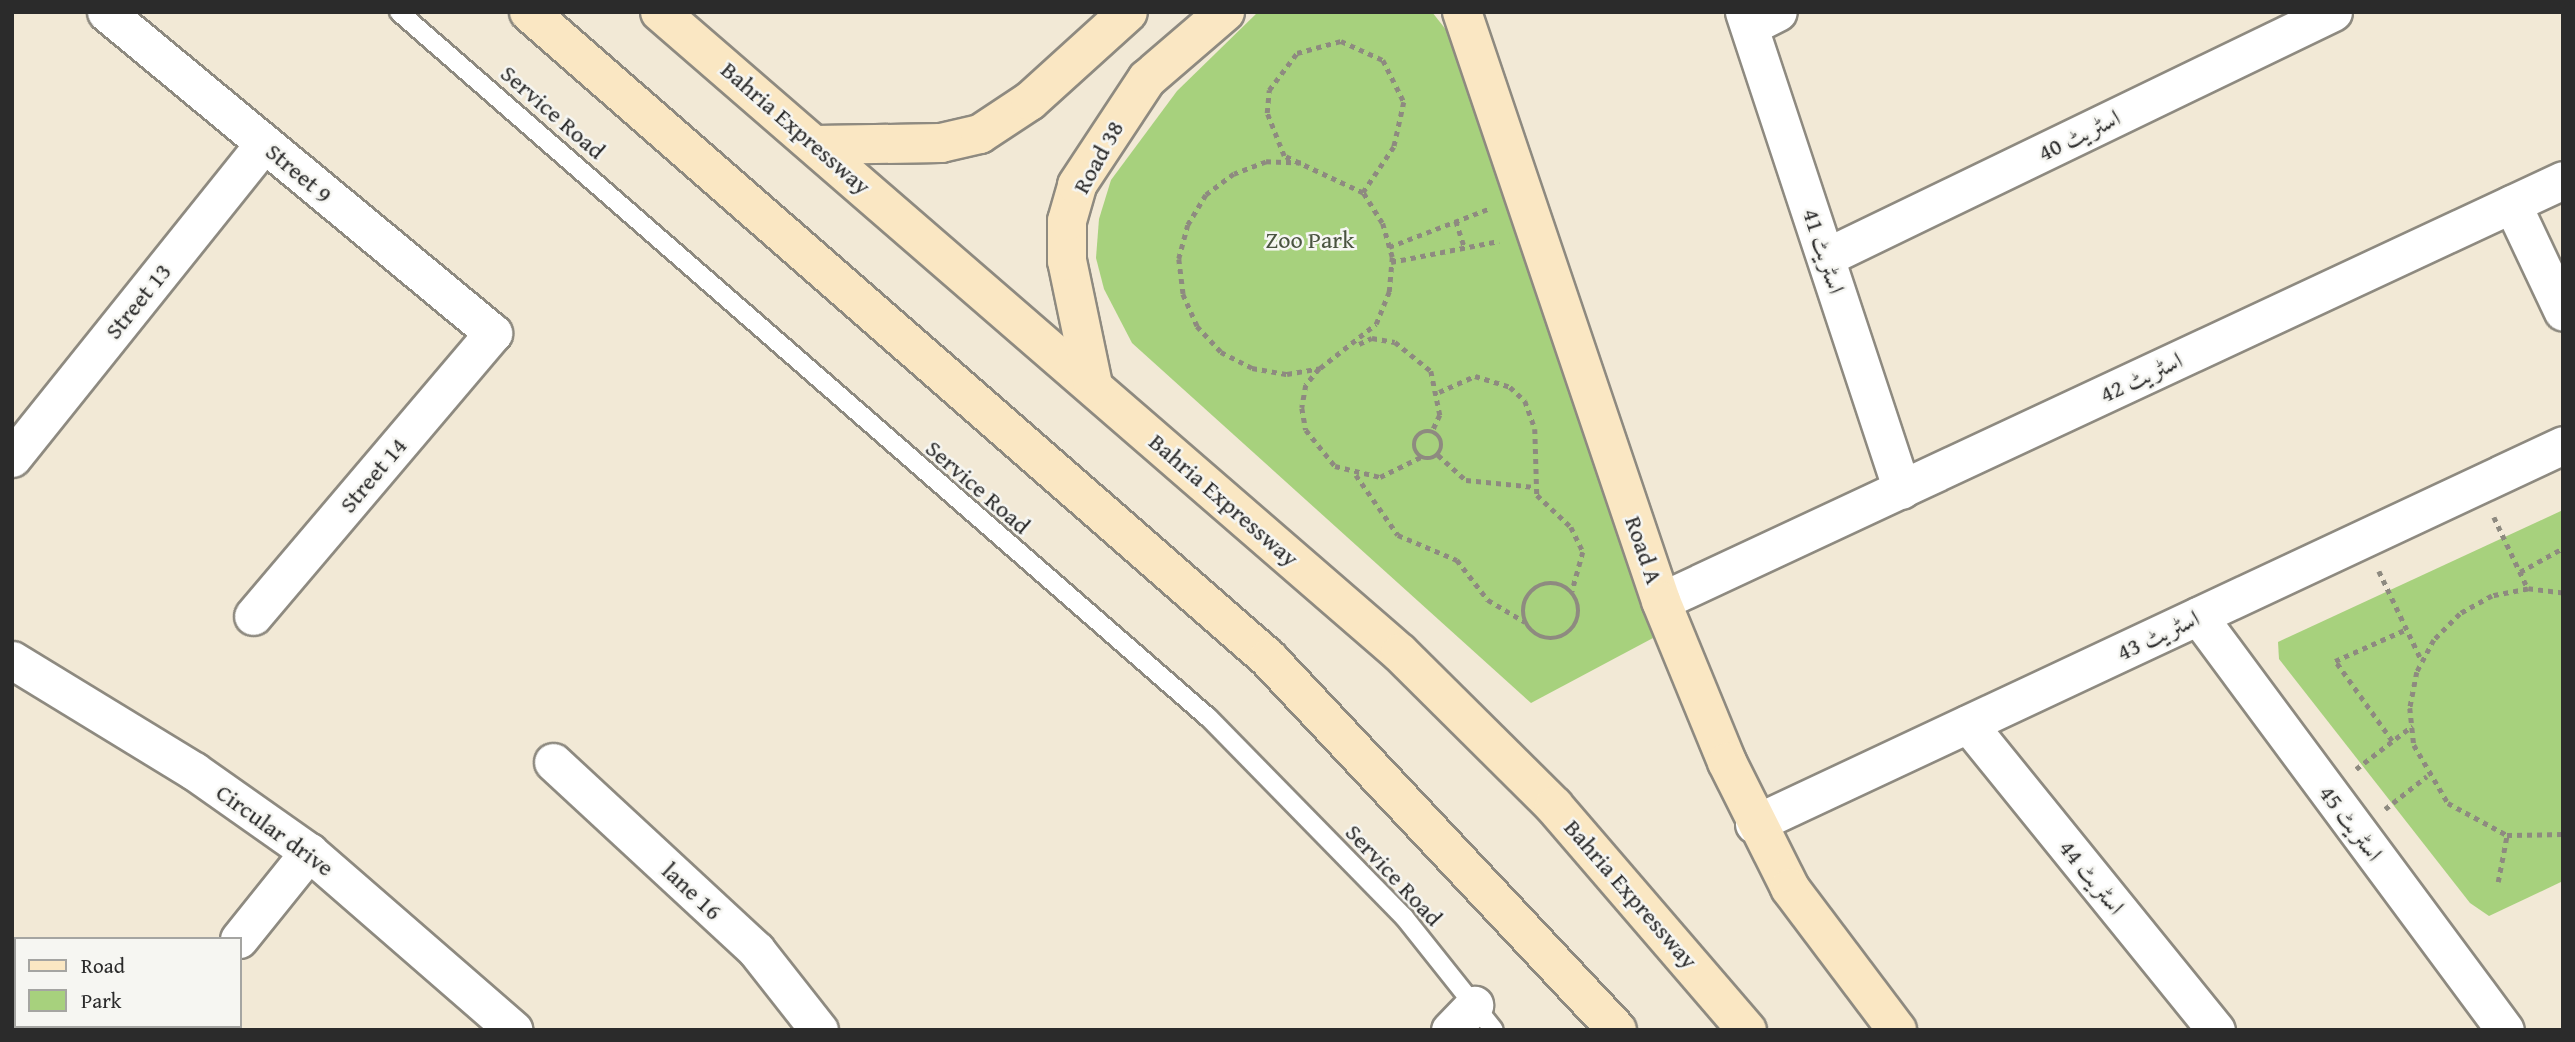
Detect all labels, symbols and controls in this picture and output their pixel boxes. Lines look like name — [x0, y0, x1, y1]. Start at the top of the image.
street label: Bahria Expressway — [715, 55, 877, 201]
street label: Service Road — [495, 59, 611, 165]
street label: اسٹریٹ 40 — [2033, 103, 2125, 167]
street label: Road 38 — [1066, 116, 1130, 198]
street label: Street 9 — [260, 137, 338, 209]
street label: اسٹریٹ 41 — [1797, 205, 1851, 297]
park label: Zoo Park — [1266, 226, 1354, 254]
street label: Street 13 — [99, 257, 177, 345]
street label: اسٹریٹ 42 — [2095, 345, 2187, 409]
street label: Bahria Expressway — [1143, 427, 1305, 573]
street label: Street 14 — [333, 432, 413, 518]
street label: Service Road — [920, 434, 1036, 540]
street label: Road A — [1619, 512, 1669, 588]
street label: اسٹریٹ 43 — [2112, 603, 2204, 667]
street label: Circular drive — [211, 778, 339, 882]
street label: اسٹریٹ 45 — [2313, 779, 2389, 867]
street label: Bahria Expressway — [1558, 813, 1704, 975]
street label: Service Road — [1339, 818, 1449, 932]
street label: اسٹریٹ 44 — [2053, 834, 2131, 920]
street label: lane 16 — [656, 856, 728, 926]
legend — [14, 937, 242, 1028]
text: Road — [81, 950, 125, 981]
text: Park — [81, 985, 122, 1016]

